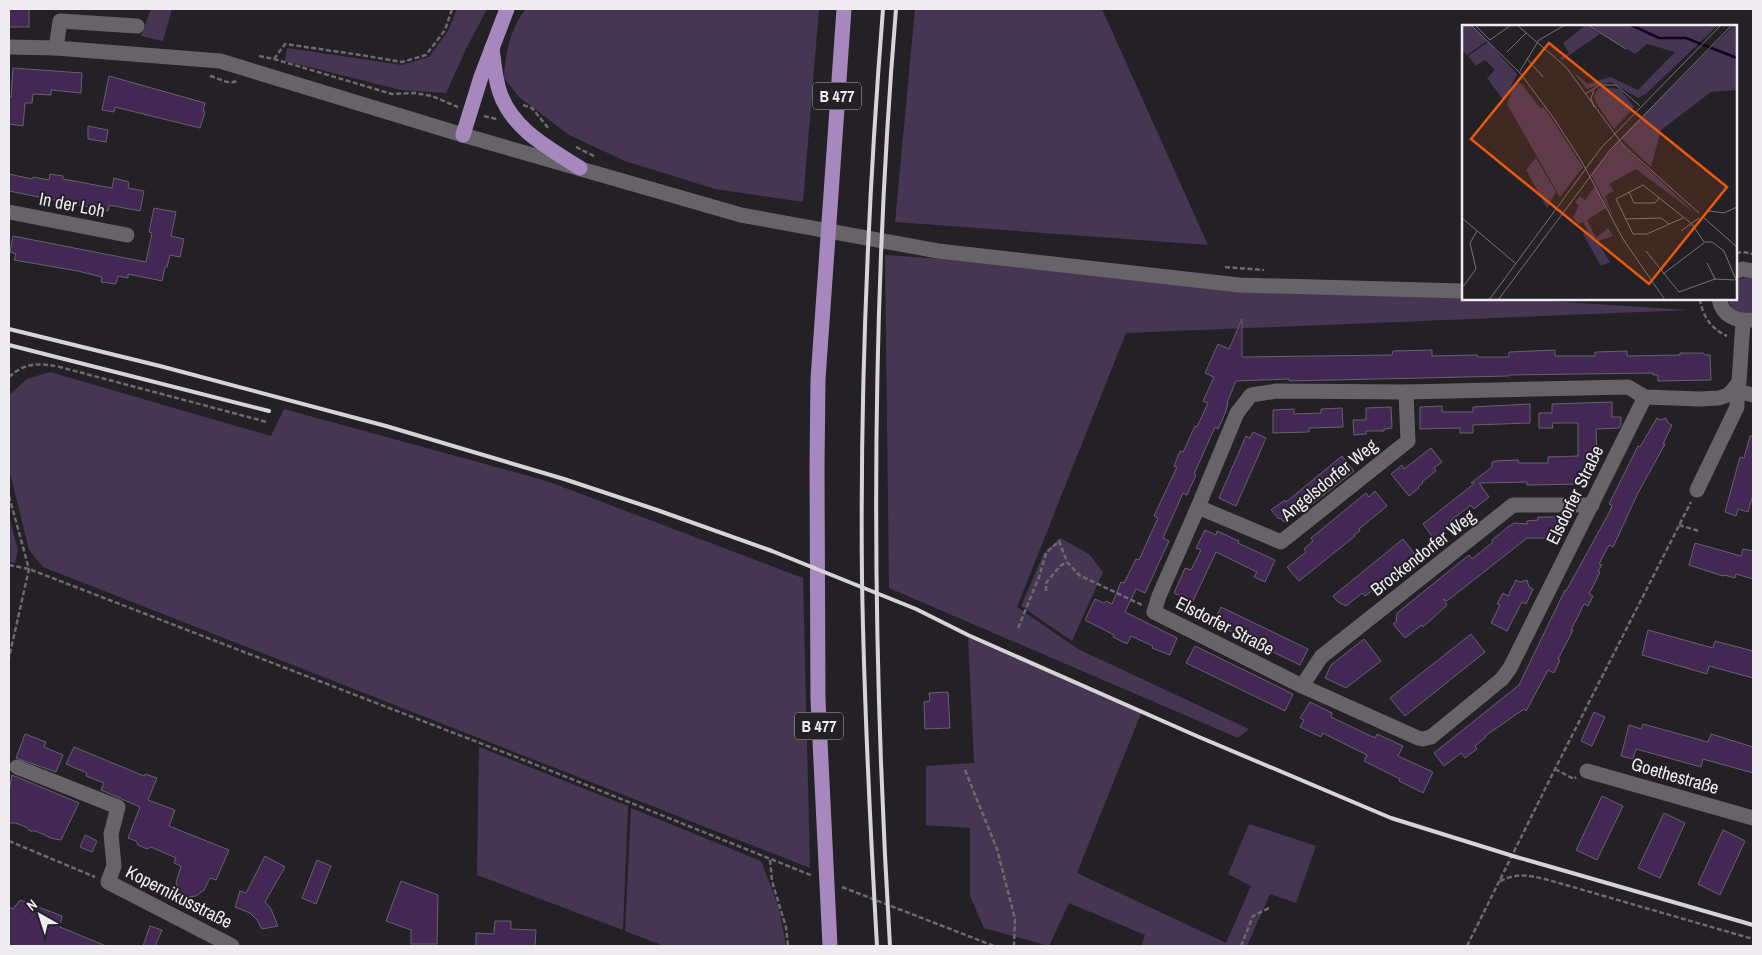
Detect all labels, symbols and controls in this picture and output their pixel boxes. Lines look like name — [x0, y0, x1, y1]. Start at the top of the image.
inset map — [1462, 25, 1737, 300]
road number: B 477 — [813, 82, 861, 110]
street label: In der Loh — [37, 186, 107, 223]
street label: Angelsdorfer Weg — [1274, 432, 1383, 527]
street label: Elsdorfer Straße — [1540, 441, 1609, 549]
street label: Brockendorfer Weg — [1365, 503, 1481, 602]
street label: Elsdorfer Straße — [1172, 590, 1279, 661]
road number: B 477 — [795, 712, 843, 739]
street label: Goethestraße — [1628, 751, 1722, 800]
street label: Kopernikusstraße — [122, 859, 237, 934]
north arrow — [15, 890, 65, 940]
text: N — [23, 895, 41, 915]

